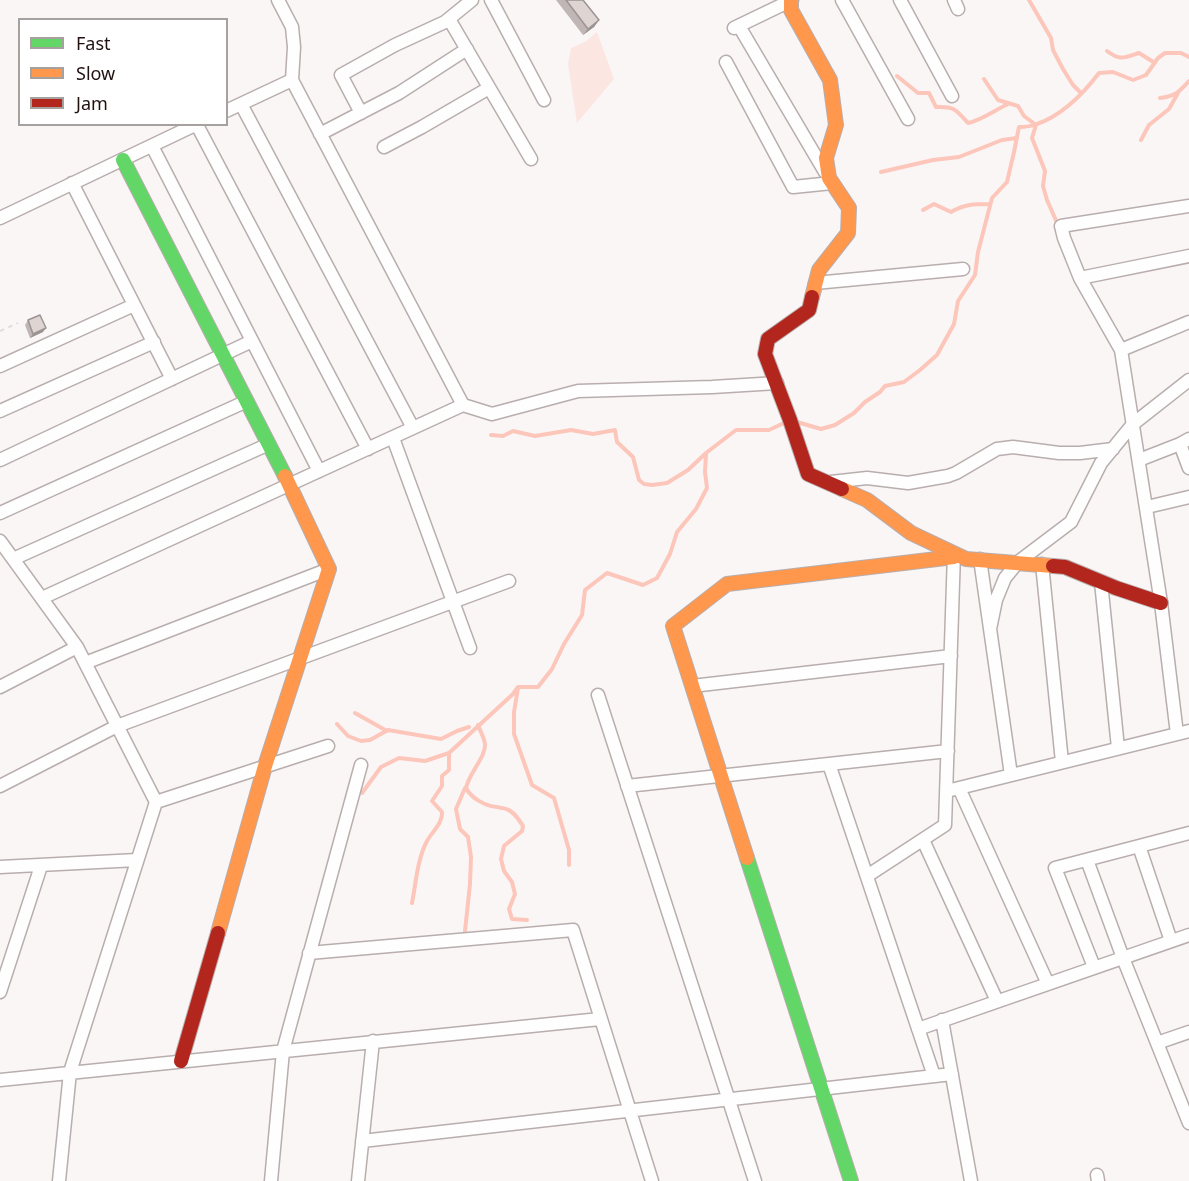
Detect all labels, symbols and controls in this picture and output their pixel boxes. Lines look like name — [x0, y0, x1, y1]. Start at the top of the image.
legend — [18, 18, 228, 126]
text: Fast — [76, 31, 111, 55]
text: Slow — [76, 61, 115, 85]
text: Jam — [76, 91, 108, 115]

